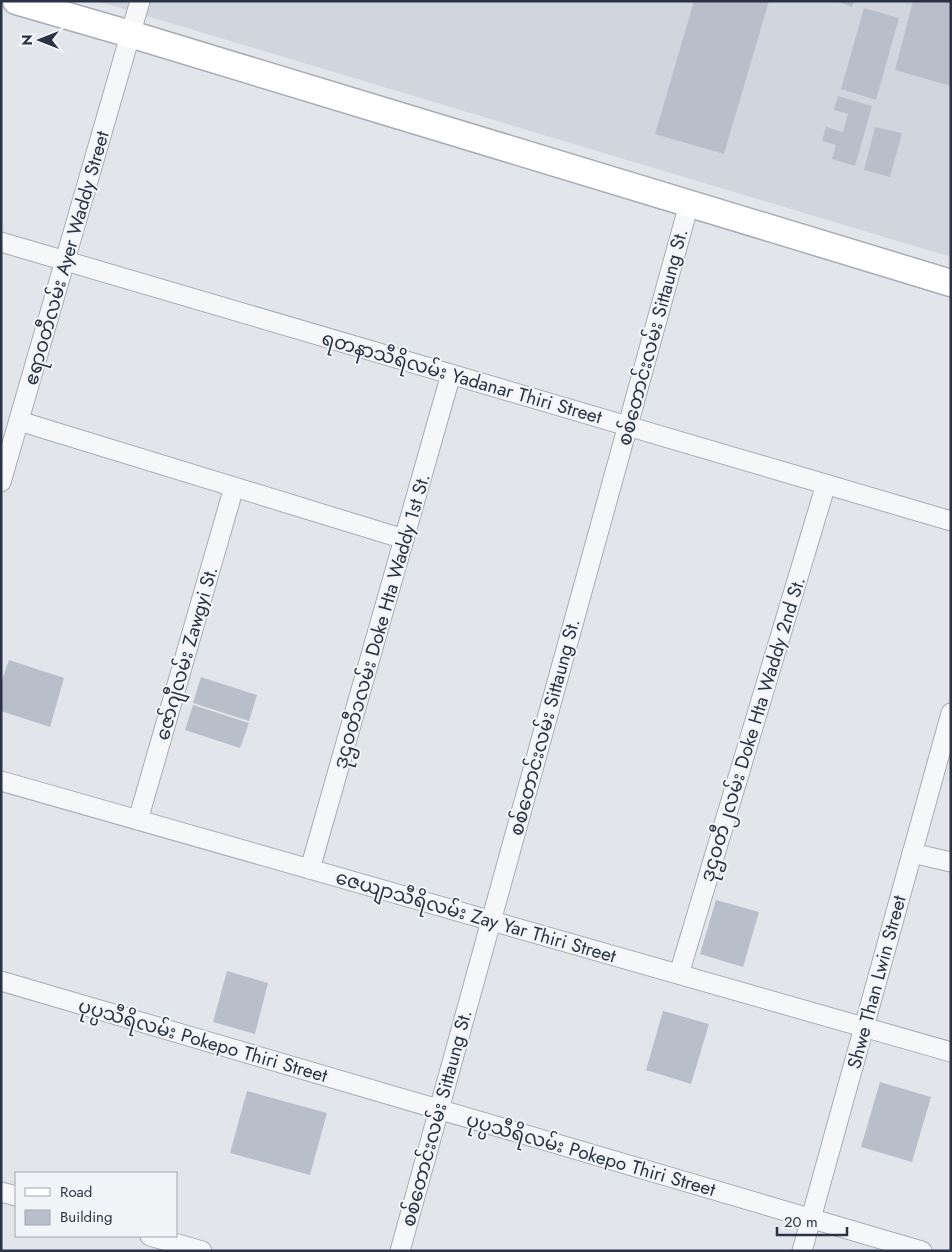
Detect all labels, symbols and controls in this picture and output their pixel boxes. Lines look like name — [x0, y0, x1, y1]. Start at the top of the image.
north arrow — [15, 15, 65, 65]
text: N — [17, 34, 37, 46]
street label: ဧရာဝတီလမ်း Ayer Waddy Street — [16, 127, 118, 389]
street label: စစ်တောင်းလမ်း Sittaung St. — [610, 225, 694, 449]
street label: ရတနာသီရိလမ်း Yadanar Thiri Street — [318, 324, 606, 433]
street label: ဒုဌဝတီ၁လမ်း Doke Hta Waddy 1st St. — [325, 470, 440, 773]
street label: ဇော်ဂျီလမ်း Zawgyi St. — [148, 563, 226, 744]
street label: ဒုဌဝတီ၂လမ်း Doke Hta Waddy 2nd St. — [692, 573, 815, 886]
street label: စစ်တောင်းလမ်း Sittaung St. — [502, 615, 586, 839]
street label: ဇေယျာသီရိလမ်း Zay Yar Thiri Street — [332, 863, 620, 972]
street label: Shwe Than Lwin Street — [840, 892, 913, 1072]
street label: ပုပ္ပသီရိလမ်း Pokepo Thiri Street — [74, 991, 331, 1092]
street label: စစ်တောင်းလမ်း Sittaung St. — [394, 1006, 478, 1230]
street label: ပုပ္ပသီရိလမ်း Pokepo Thiri Street — [462, 1105, 719, 1206]
legend — [15, 1172, 178, 1237]
text: Road — [60, 1181, 92, 1203]
scale bar — [777, 1204, 847, 1236]
text: Building — [60, 1206, 112, 1228]
text: 20 m — [784, 1211, 818, 1233]

